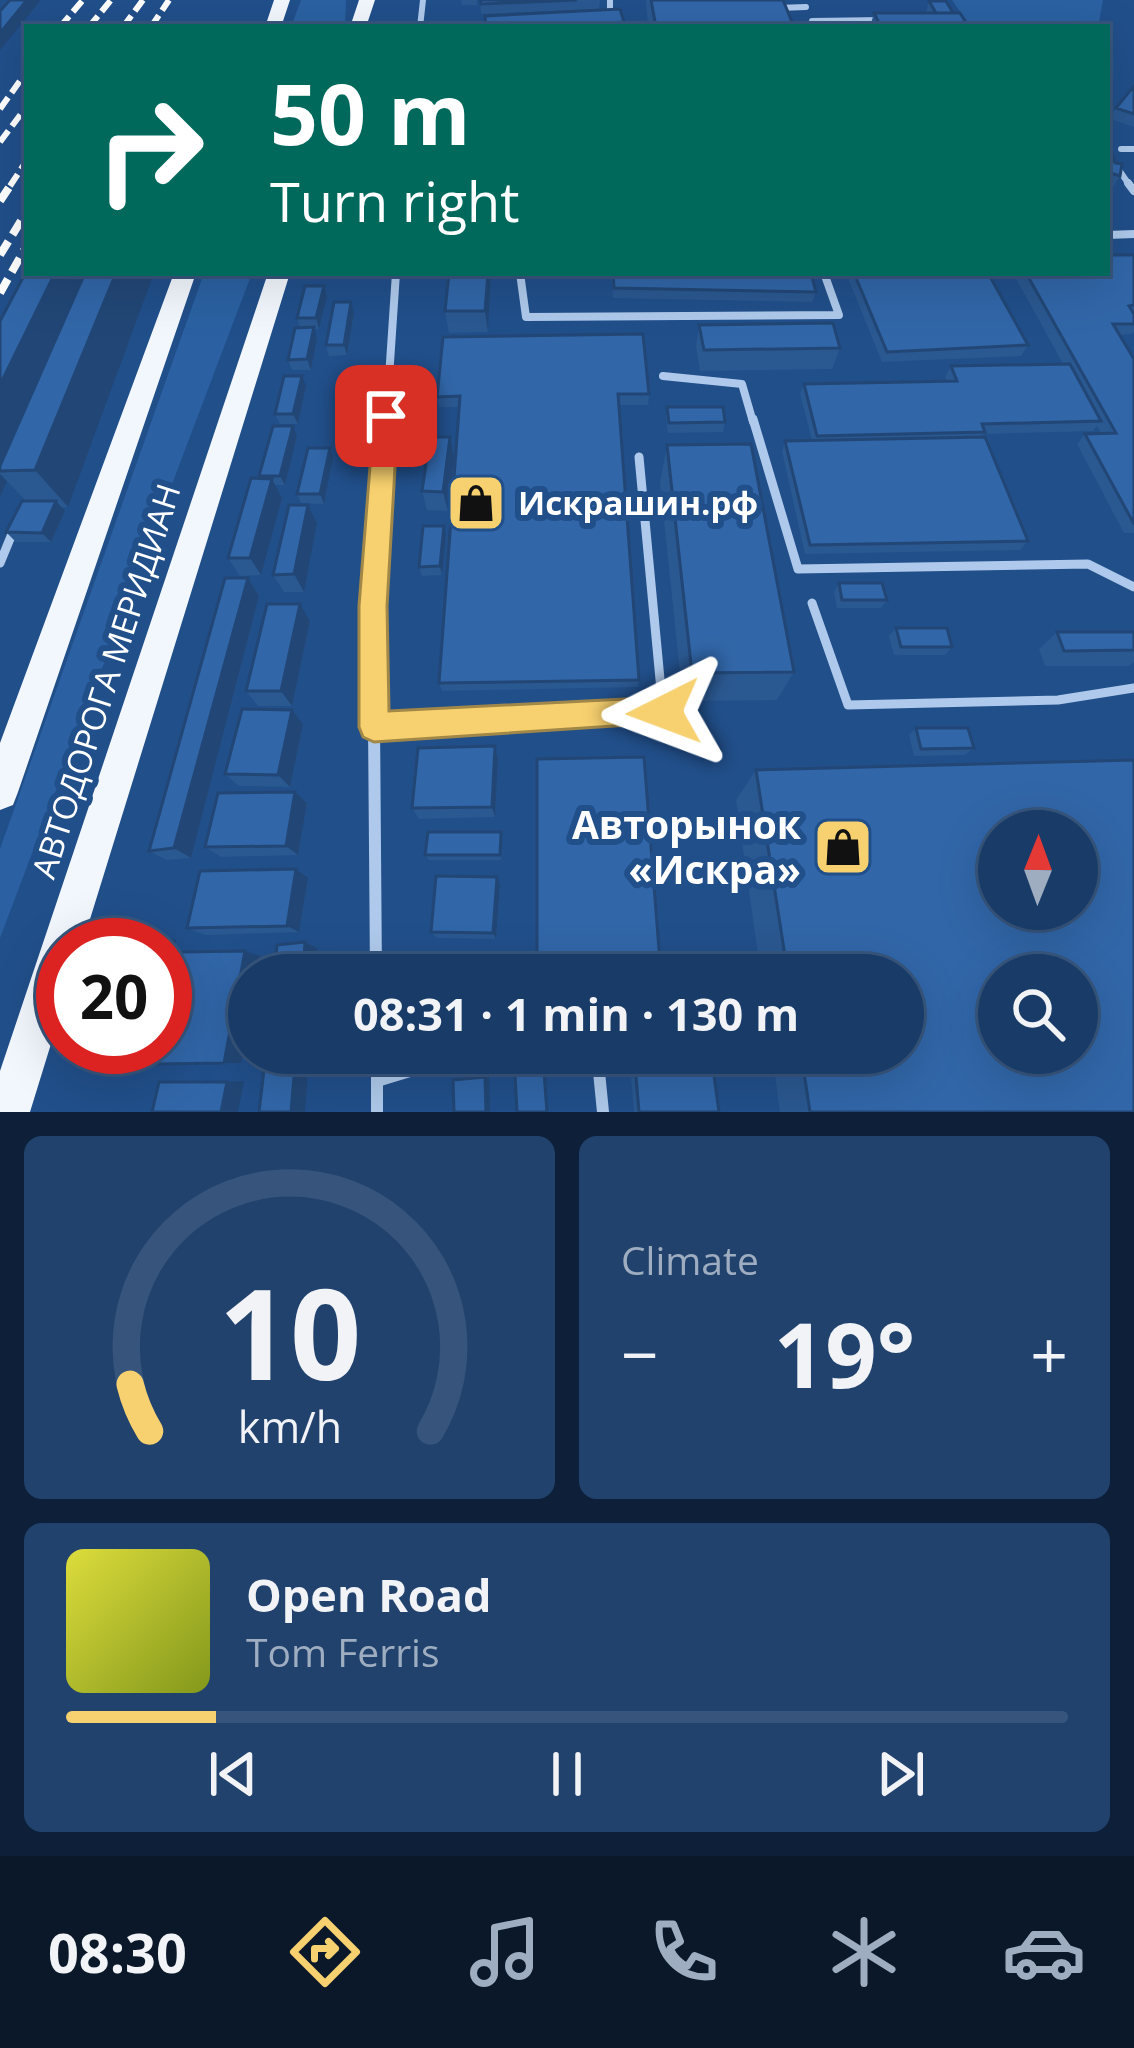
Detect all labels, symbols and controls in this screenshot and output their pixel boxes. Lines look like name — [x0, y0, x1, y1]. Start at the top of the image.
text: 50 m — [270, 55, 470, 170]
icon: right — [72, 72, 228, 228]
text: Turn right — [270, 164, 519, 238]
pin — [335, 365, 437, 467]
icon: arrive — [353, 383, 419, 449]
shop icon: Искрашин.рф — [445, 472, 507, 534]
street label: АВТОДОРОГА МЕРИДИАН — [20, 478, 191, 884]
place label: Искрашин.рф — [518, 480, 758, 525]
position arrow — [601, 649, 727, 775]
place label: Авторынок «Искра» — [572, 797, 802, 895]
north arrow — [978, 810, 1098, 930]
map controls — [978, 810, 1098, 1074]
shop icon: Авторынок «Искра» — [812, 816, 874, 878]
speed limit sign: 20 — [36, 918, 192, 1074]
button: search — [978, 954, 1098, 1074]
text: 08:31 · 1 min · 130 m — [353, 983, 799, 1044]
text: Climate — [621, 1233, 759, 1286]
text: 10 — [218, 1247, 361, 1417]
text: 19° — [774, 1292, 915, 1414]
text: − — [621, 1308, 659, 1398]
text: + — [1030, 1308, 1068, 1398]
text: km/h — [237, 1396, 342, 1455]
text: Open Road — [246, 1564, 491, 1625]
text: Tom Ferris — [246, 1625, 440, 1678]
icon: previous — [200, 1741, 266, 1807]
icon: pause — [534, 1741, 600, 1807]
icon: next — [868, 1741, 934, 1807]
icon: directions — [283, 1910, 367, 1994]
icon: music — [463, 1910, 547, 1994]
icon: phone — [642, 1910, 726, 1994]
icon: climate — [822, 1910, 906, 1994]
icon: car — [1002, 1910, 1086, 1994]
text: 08:30 — [48, 1915, 187, 1989]

